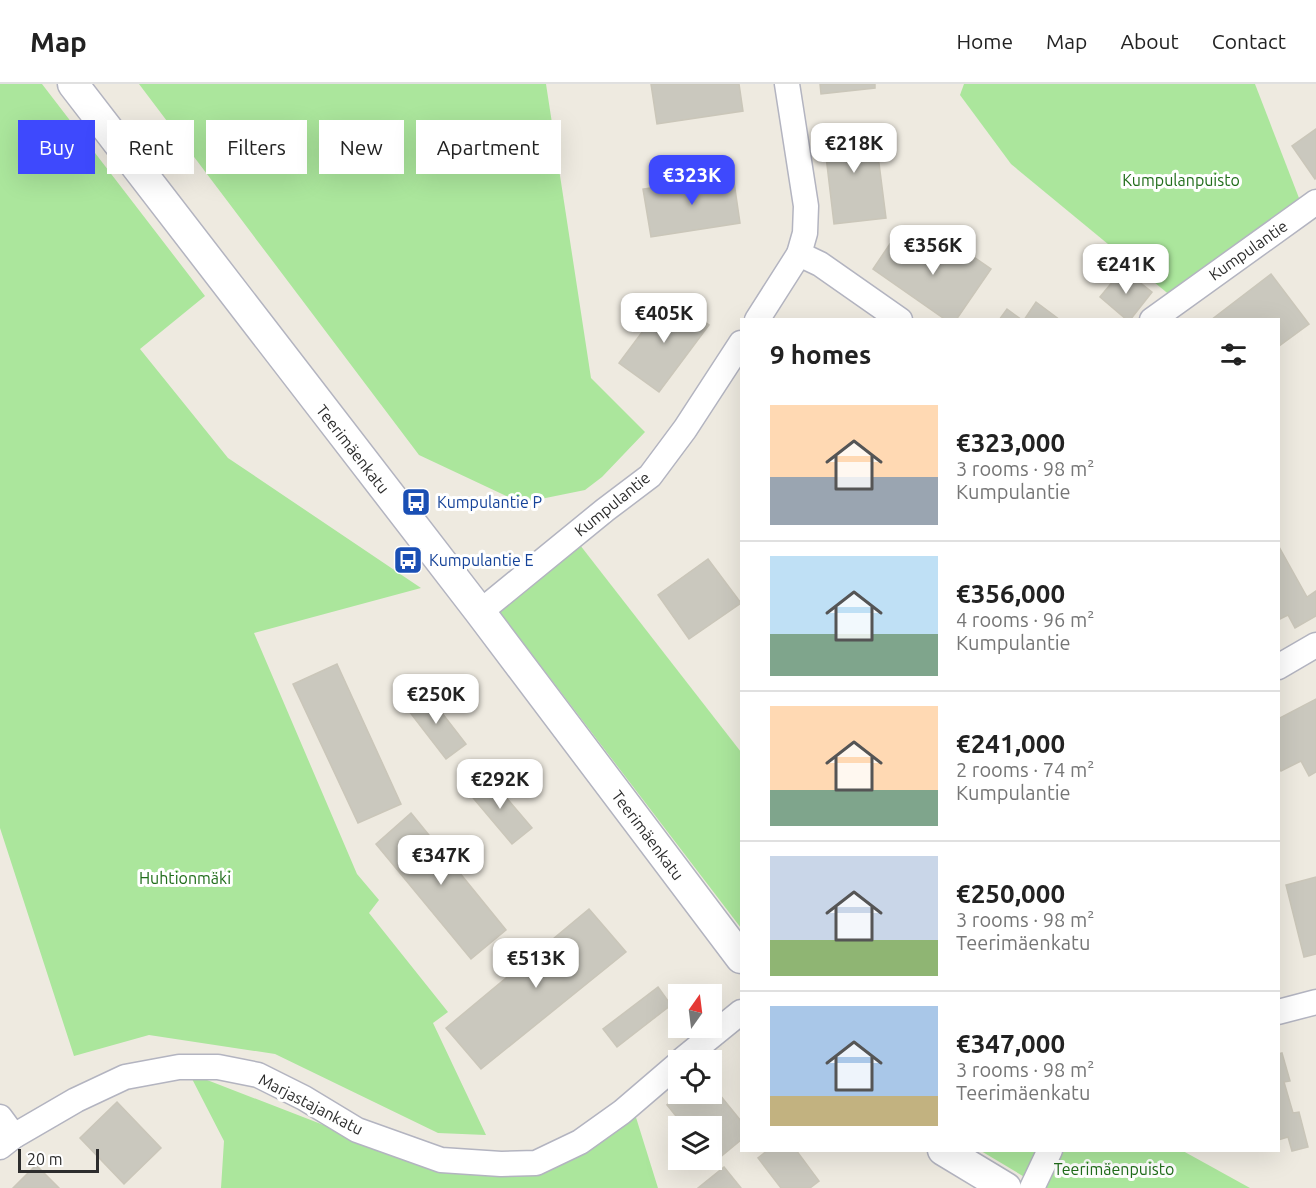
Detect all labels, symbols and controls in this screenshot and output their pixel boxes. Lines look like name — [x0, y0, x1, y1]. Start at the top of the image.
text: Map — [30, 26, 87, 57]
text: Home — [956, 29, 1013, 53]
text: Map — [1046, 29, 1087, 53]
text: About — [1120, 29, 1179, 53]
text: Contact — [1212, 29, 1286, 53]
chip: Buy — [18, 120, 95, 174]
chip: Rent — [107, 120, 194, 174]
chip: Filters — [206, 120, 307, 174]
chip: New — [319, 120, 404, 174]
chip: Apartment — [416, 120, 561, 174]
pin: €218K — [812, 123, 896, 174]
text: €218K — [825, 131, 883, 154]
pin: €323K — [650, 155, 734, 206]
text: €323K — [663, 163, 721, 186]
park label: Kumpulanpuisto — [1122, 171, 1240, 189]
street label: Kumpulantie — [1205, 216, 1291, 284]
pin: €356K — [891, 225, 975, 276]
text: €356K — [904, 233, 962, 256]
pin: €241K — [1084, 244, 1168, 295]
text: €241K — [1097, 252, 1155, 275]
pin: €405K — [622, 293, 706, 344]
text: €405K — [635, 301, 693, 324]
icon: filters — [1217, 338, 1250, 371]
text: 9 homes — [770, 340, 871, 369]
street label: Teerimäenkatu — [313, 401, 393, 497]
text: €323,000 — [956, 428, 1065, 457]
icon: home — [818, 429, 890, 501]
text: 3 rooms · 98 m² — [956, 457, 1094, 480]
street label: Kumpulantie — [571, 468, 653, 540]
text: Kumpulantie — [956, 480, 1071, 503]
bus stop icon: Kumpulantie P — [400, 486, 432, 518]
place label: Kumpulantie P — [437, 493, 542, 511]
bus stop icon: Kumpulantie E — [392, 544, 424, 576]
place label: Kumpulantie E — [429, 551, 533, 569]
text: €356,000 — [956, 579, 1065, 608]
icon: home — [818, 580, 890, 652]
text: 4 rooms · 96 m² — [956, 608, 1094, 631]
text: Kumpulantie — [956, 631, 1071, 654]
pin: €250K — [394, 674, 478, 725]
text: €250K — [407, 682, 465, 705]
text: €241,000 — [956, 729, 1065, 758]
icon: home — [818, 730, 890, 802]
text: 2 rooms · 74 m² — [956, 758, 1094, 781]
pin: €292K — [458, 759, 542, 810]
text: €292K — [471, 767, 529, 790]
text: Kumpulantie — [956, 781, 1071, 804]
street label: Teerimäenkatu — [608, 787, 688, 883]
pin: €347K — [399, 835, 483, 886]
text: €347K — [412, 843, 470, 866]
park label: Huhtionmäki — [139, 869, 231, 887]
text: €250,000 — [956, 879, 1065, 908]
icon: home — [818, 880, 890, 952]
text: 3 rooms · 98 m² — [956, 908, 1094, 931]
text: Teerimäenkatu — [956, 931, 1090, 954]
pin: €513K — [494, 938, 578, 989]
text: €513K — [507, 946, 565, 969]
north arrow — [668, 984, 722, 1038]
map controls — [668, 984, 722, 1170]
text: €347,000 — [956, 1029, 1065, 1058]
icon: home — [818, 1030, 890, 1102]
button: locate — [668, 1050, 722, 1104]
text: 3 rooms · 98 m² — [956, 1058, 1094, 1081]
street label: Marjastajankatu — [256, 1070, 366, 1138]
text: Teerimäenkatu — [956, 1081, 1090, 1104]
button: layers — [668, 1116, 722, 1170]
scale bar — [18, 1146, 99, 1174]
text: 20 m — [27, 1150, 63, 1168]
park label: Teerimäenpuisto — [1054, 1160, 1174, 1178]

